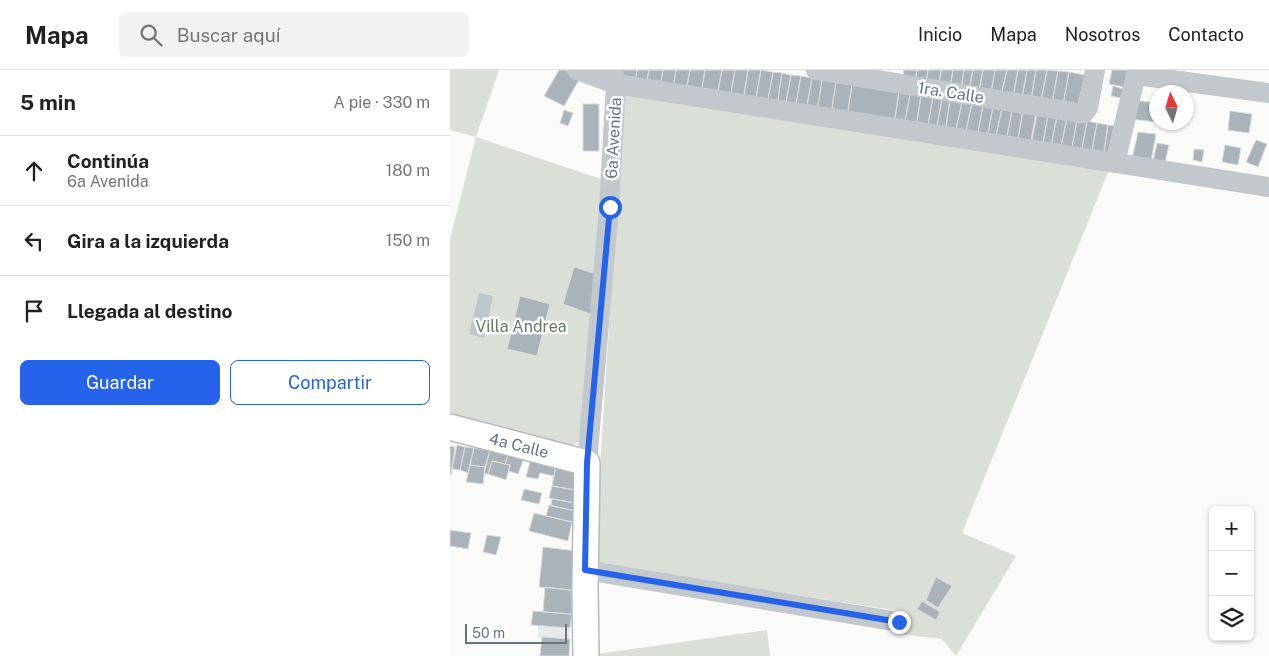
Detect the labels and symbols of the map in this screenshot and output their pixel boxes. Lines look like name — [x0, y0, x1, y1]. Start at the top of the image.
street label: 1ra. Calle — [917, 78, 985, 107]
north arrow — [1149, 85, 1194, 130]
street label: 6a Avenida — [602, 97, 625, 179]
route start — [599, 196, 622, 219]
park label: Villa Andrea — [475, 317, 567, 336]
street label: 4a Calle — [487, 429, 551, 462]
route end — [888, 611, 911, 634]
scale bar — [465, 621, 568, 644]

